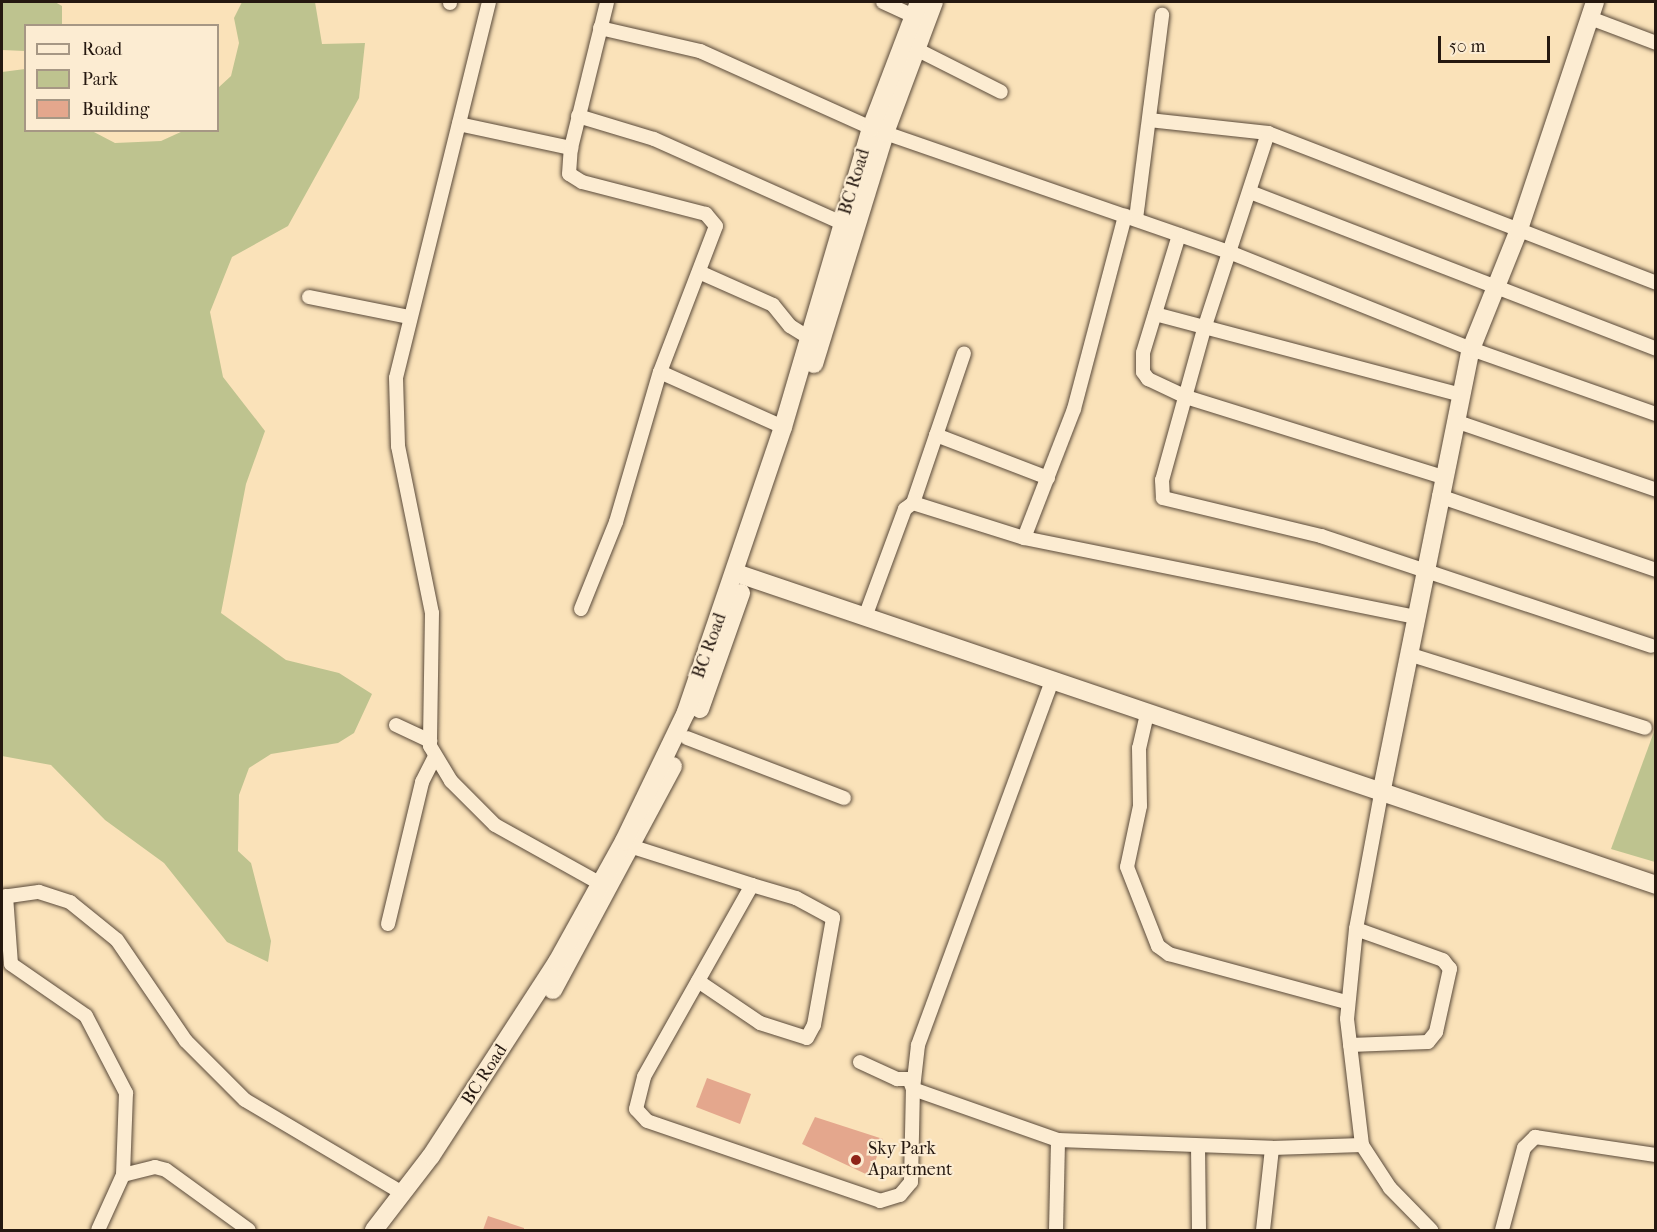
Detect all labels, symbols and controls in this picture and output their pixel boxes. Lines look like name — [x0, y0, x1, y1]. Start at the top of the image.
legend — [24, 24, 219, 132]
scale bar — [1441, 24, 1554, 62]
text: 50 m — [1449, 36, 1485, 57]
text: Road — [82, 39, 122, 60]
text: Park — [82, 69, 118, 90]
text: Building — [82, 99, 149, 120]
street label: BC Road — [835, 146, 875, 218]
street label: BC Road — [688, 610, 732, 682]
street label: BC Road — [457, 1041, 513, 1109]
place label: Sky Park Apartment — [868, 1139, 952, 1182]
marker: Sky Park Apartment — [849, 1153, 863, 1167]

